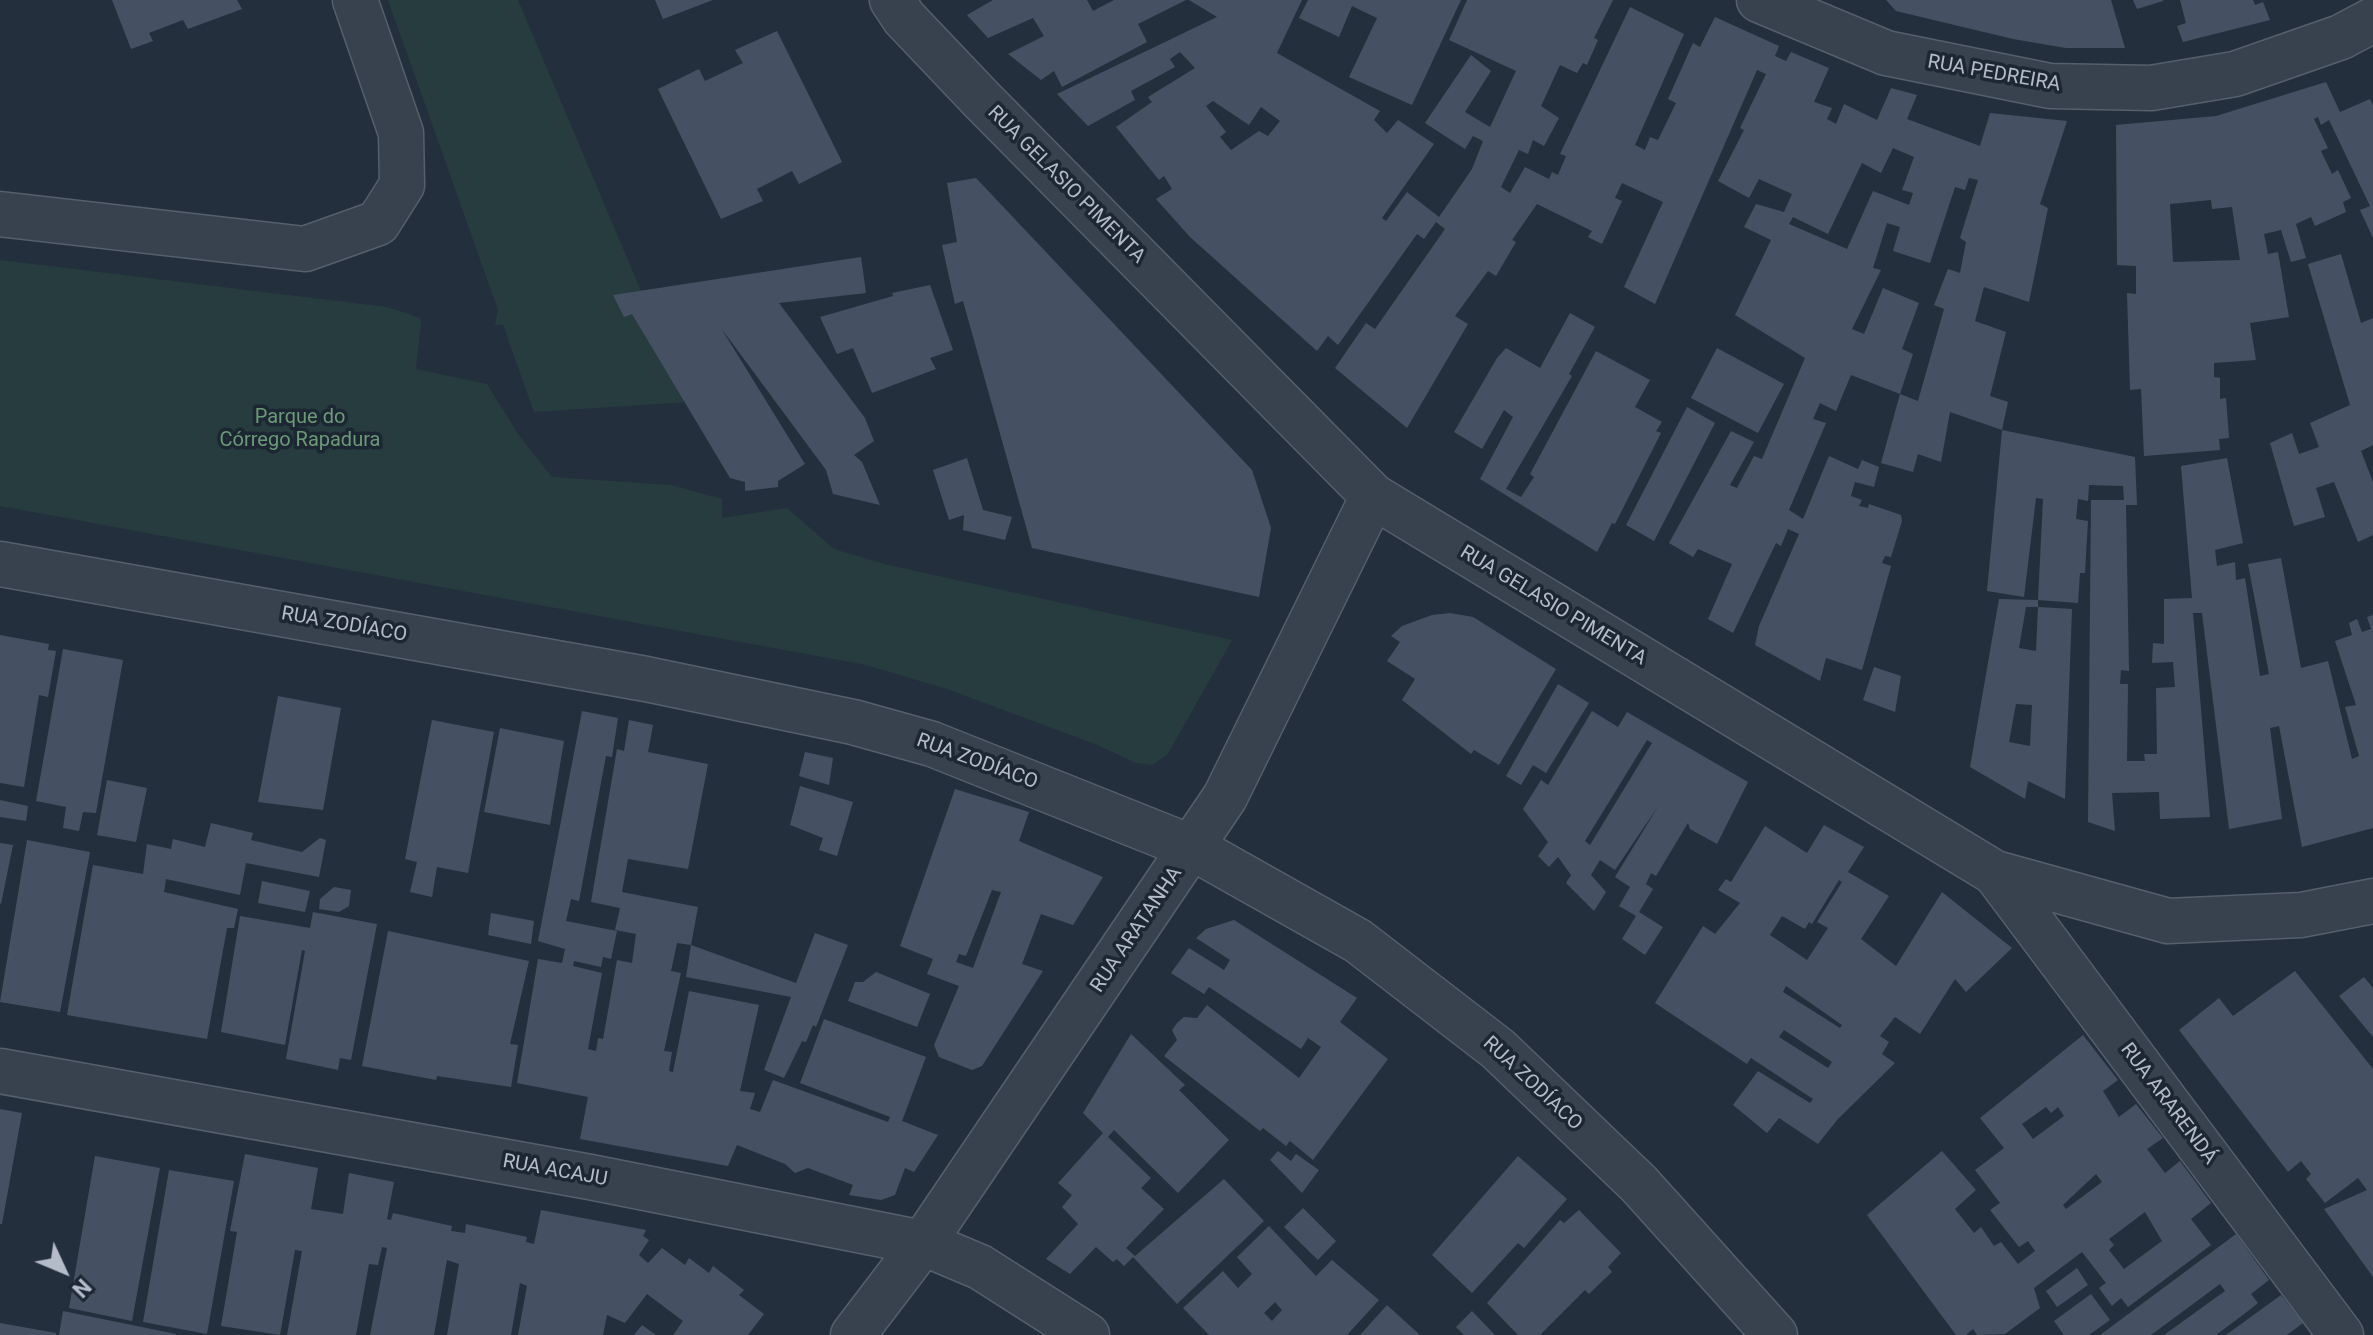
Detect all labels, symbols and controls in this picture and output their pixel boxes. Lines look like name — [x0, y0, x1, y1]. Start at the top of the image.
street label: RUA PEDREIRA — [1926, 50, 2062, 98]
street label: RUA GELASIO PIMENTA — [982, 101, 1150, 269]
park label: Parque do Córrego Rapadura — [220, 406, 380, 453]
street label: RUA GELASIO PIMENTA — [1455, 541, 1651, 671]
street label: RUA ZODÍACO — [279, 602, 409, 648]
street label: RUA ZODÍACO — [913, 729, 1041, 795]
street label: RUA ARATANHA — [1086, 863, 1188, 997]
street label: RUA ZODÍACO — [1477, 1032, 1587, 1136]
street label: RUA ARARENDÁ — [2115, 1039, 2221, 1169]
street label: RUA ACAJU — [501, 1150, 609, 1192]
north arrow — [24, 1231, 104, 1311]
text: N — [67, 1274, 96, 1302]

